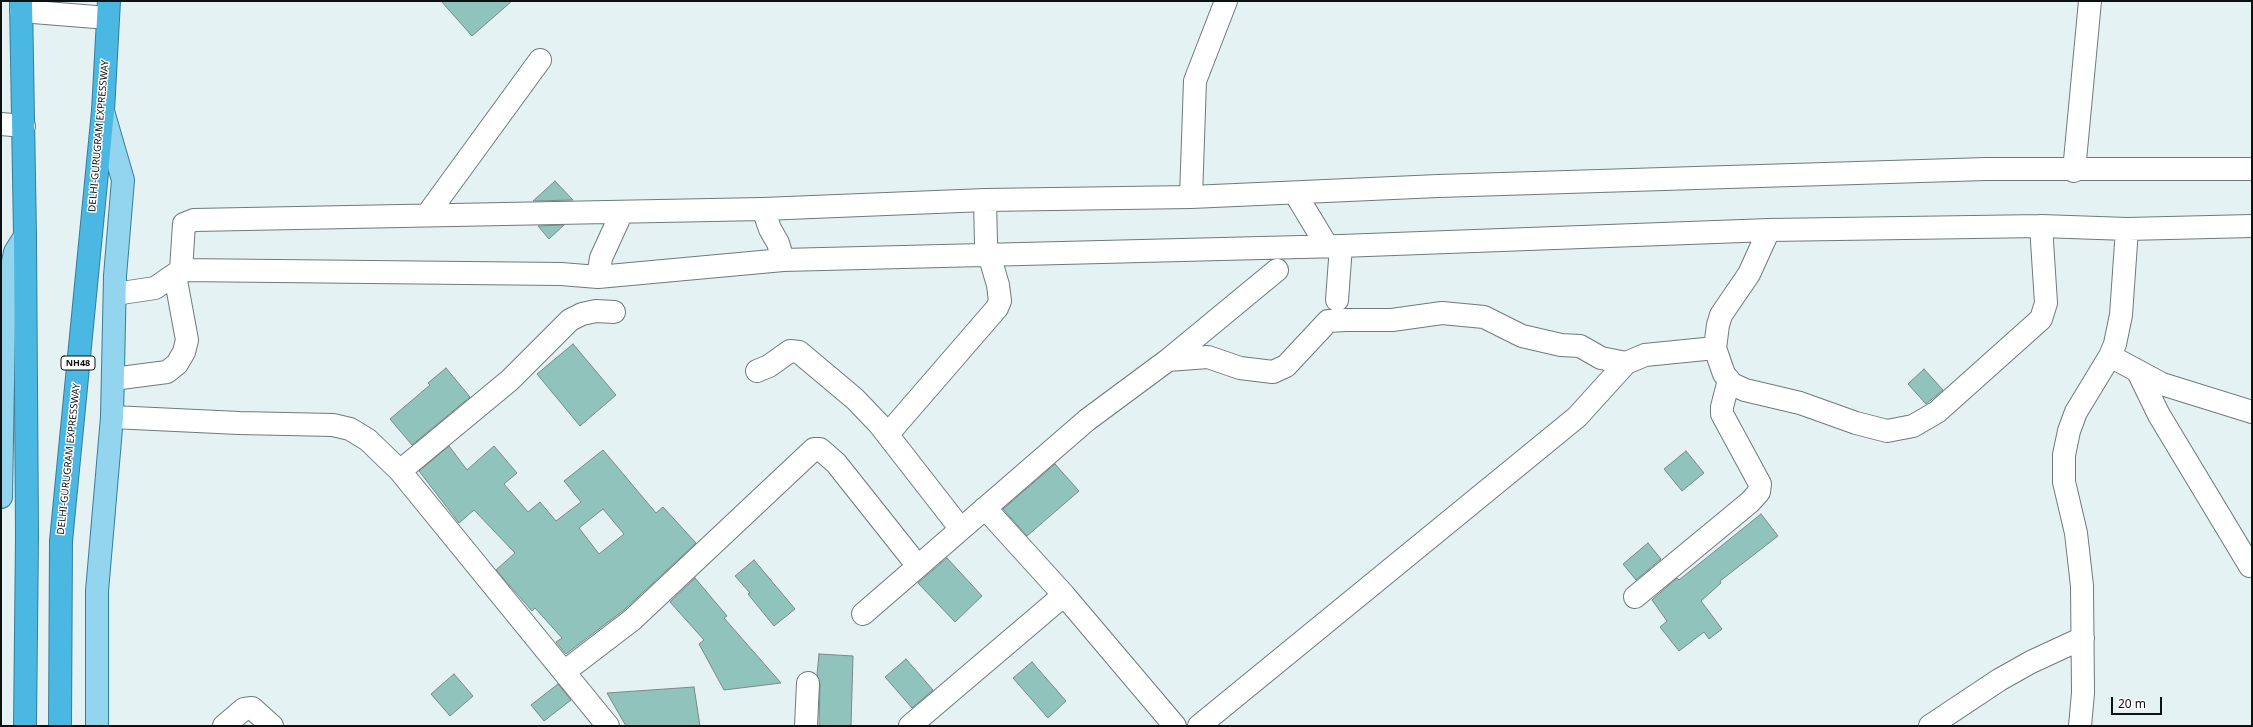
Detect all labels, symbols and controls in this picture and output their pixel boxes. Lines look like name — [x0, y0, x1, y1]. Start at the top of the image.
street label: DELHI-GURUGRAM EXPRESSWAY — [86, 60, 112, 212]
road number: NH48 — [61, 356, 95, 370]
street label: DELHI-GURUGRAM EXPRESSWAY — [55, 383, 83, 535]
scale bar — [2113, 689, 2164, 715]
text: 20 m — [2118, 695, 2146, 712]

